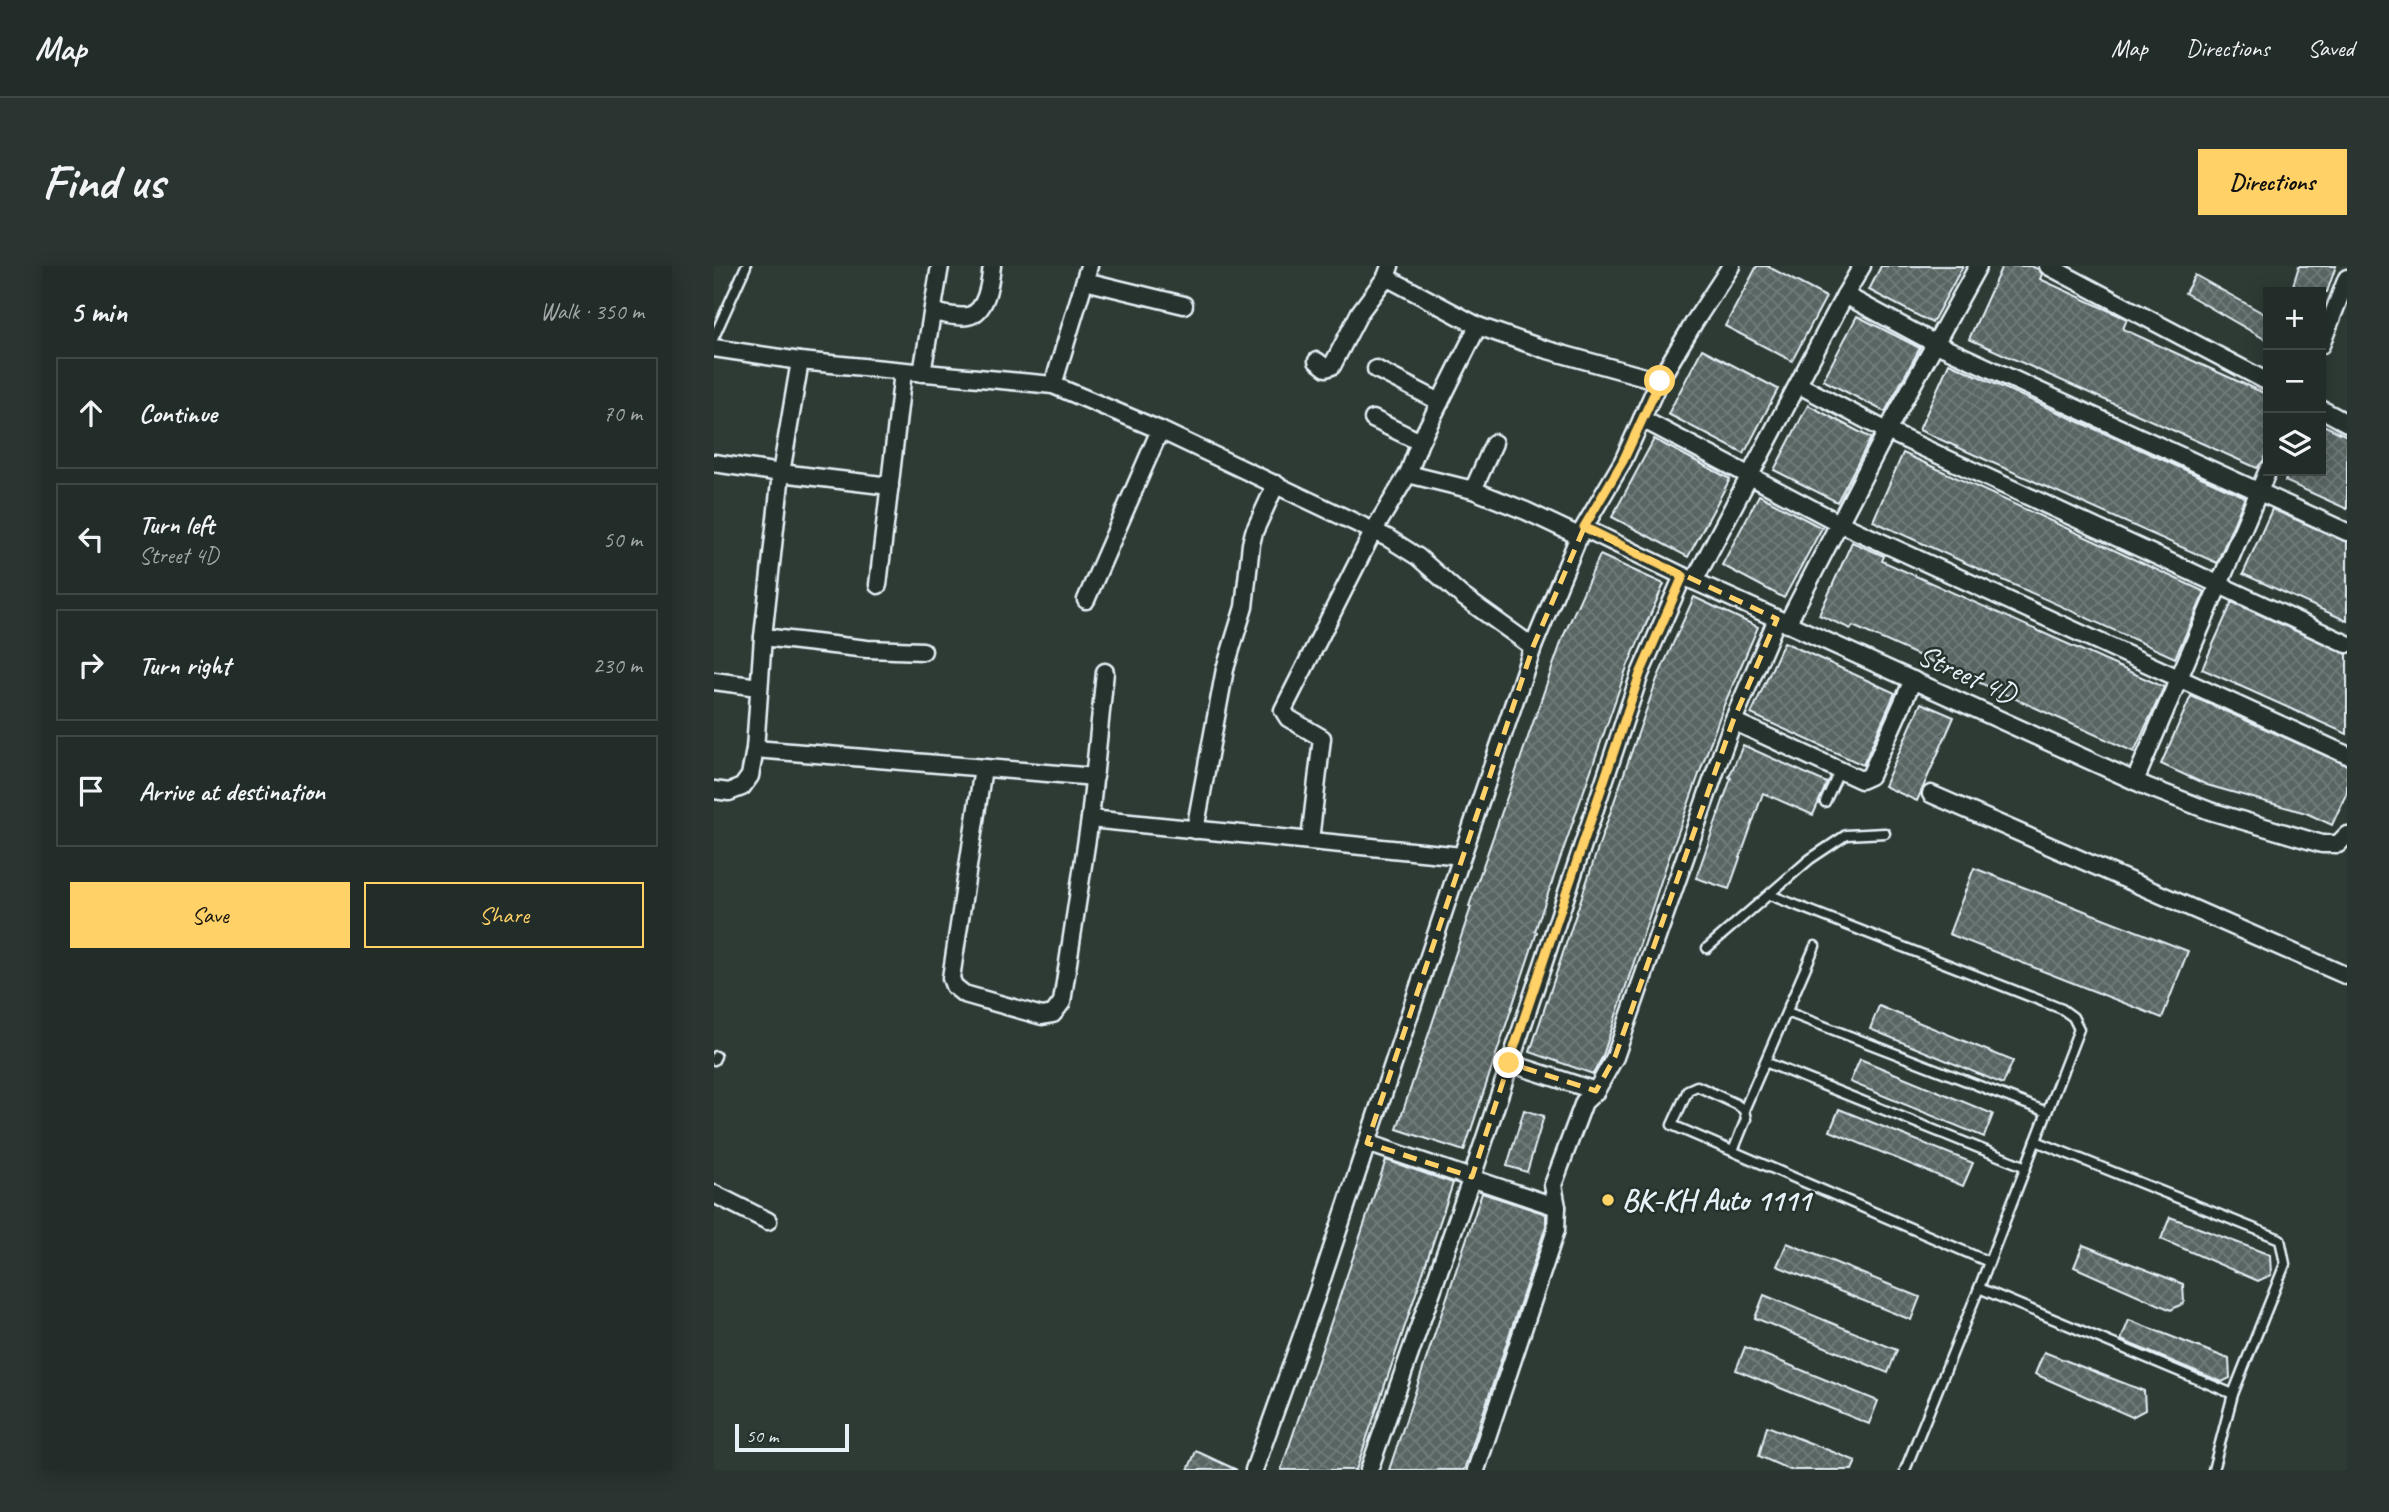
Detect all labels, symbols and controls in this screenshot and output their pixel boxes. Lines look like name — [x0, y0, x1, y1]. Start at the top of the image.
text: Map — [35, 27, 86, 69]
text: Map — [2111, 33, 2148, 63]
text: Directions — [2186, 33, 2269, 63]
text: Saved — [2307, 33, 2354, 63]
button: Directions — [2198, 149, 2347, 215]
text: Find us — [42, 151, 164, 213]
map controls — [2263, 287, 2326, 476]
button: + — [2263, 287, 2326, 350]
text: 5 min — [70, 293, 127, 331]
text: Walk · 350 m — [540, 297, 644, 326]
button: − — [2263, 350, 2326, 413]
route start — [1644, 365, 1675, 396]
icon: ahead — [72, 394, 110, 432]
text: Continue — [139, 397, 217, 430]
text: 70 m — [603, 399, 642, 428]
button: layers — [2263, 413, 2326, 476]
text: Turn left — [139, 508, 214, 541]
icon: left — [72, 520, 110, 558]
text: 50 m — [603, 525, 642, 554]
text: Street 4D — [139, 541, 218, 570]
street label: Street 4D — [1912, 636, 2024, 713]
icon: right — [72, 646, 110, 684]
text: Turn right — [139, 649, 230, 682]
text: 230 m — [593, 651, 642, 680]
icon: arrive — [72, 772, 110, 810]
text: Arrive at destination — [139, 775, 325, 808]
button: Save — [70, 882, 350, 948]
button: Share — [364, 882, 644, 948]
route end — [1493, 1047, 1524, 1078]
place label: BK-KH Auto 1111 — [1622, 1181, 1814, 1219]
marker: BK-KH Auto 1111 — [1600, 1192, 1616, 1208]
scale bar — [735, 1421, 849, 1453]
text: 50 m — [746, 1424, 778, 1448]

